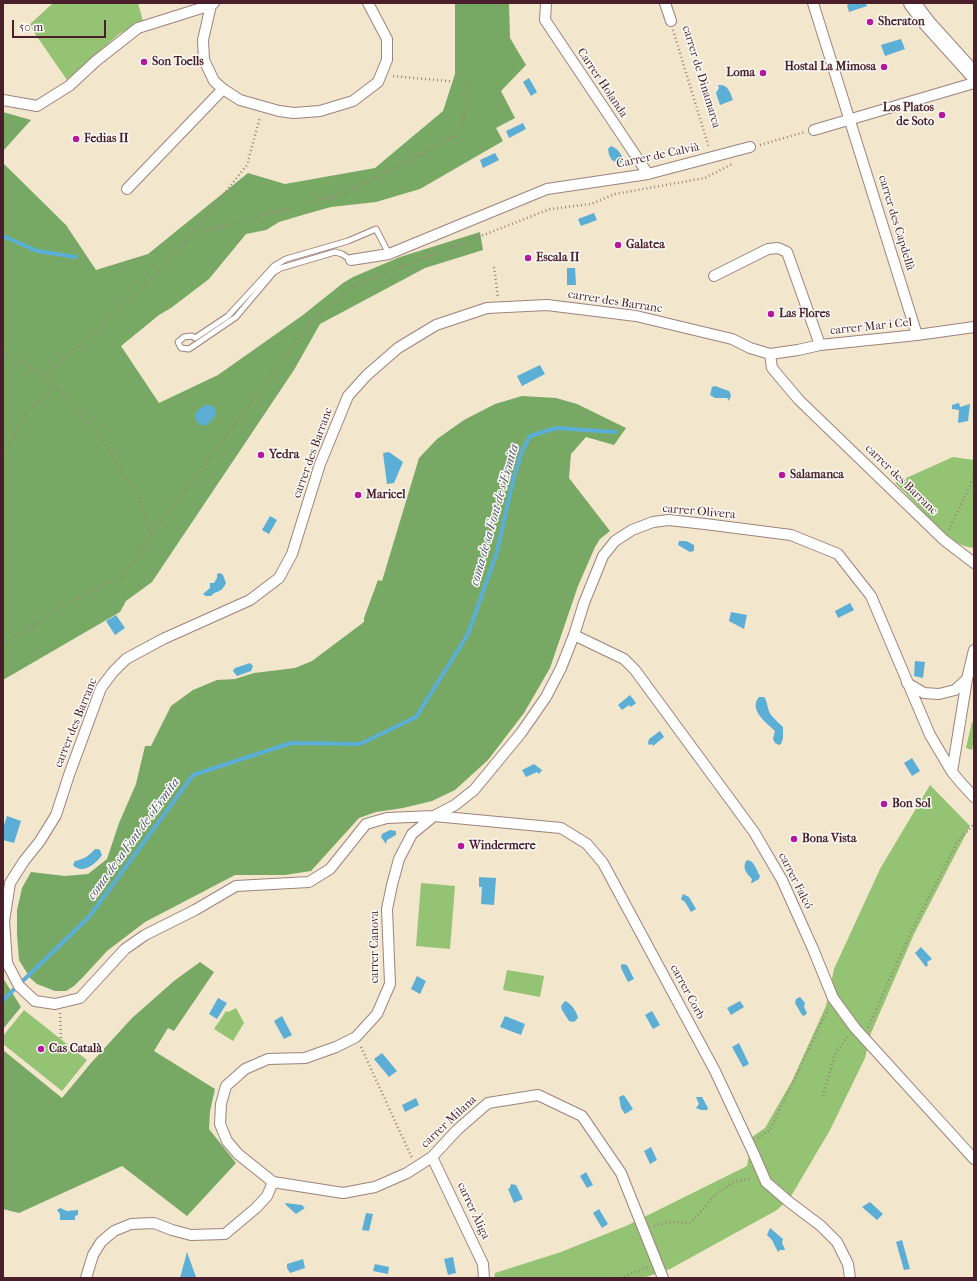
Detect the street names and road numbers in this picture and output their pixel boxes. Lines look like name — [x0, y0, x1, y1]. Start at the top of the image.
street label: carrer de Dinamarca — [679, 24, 723, 130]
street label: Carrer Holanda — [574, 46, 630, 120]
street label: Carrer de Calvià — [615, 140, 701, 172]
street label: carrer des Capdellà — [875, 174, 917, 272]
street label: carrer des Barranc — [567, 287, 663, 317]
street label: carrer Mar i Cel — [829, 316, 913, 338]
street label: carrer des Barranc — [290, 406, 336, 500]
street label: carrer des Barranc — [862, 442, 940, 518]
street label: carrer Olivera — [662, 502, 736, 522]
street label: carrer des Barranc — [51, 676, 101, 770]
street label: carrer Falcó — [775, 850, 815, 912]
street label: carrer Canova — [368, 911, 382, 983]
street label: carrer Corb — [667, 962, 707, 1022]
street label: carrer Milana — [418, 1093, 480, 1151]
street label: carrer Àliga — [454, 1180, 492, 1242]

